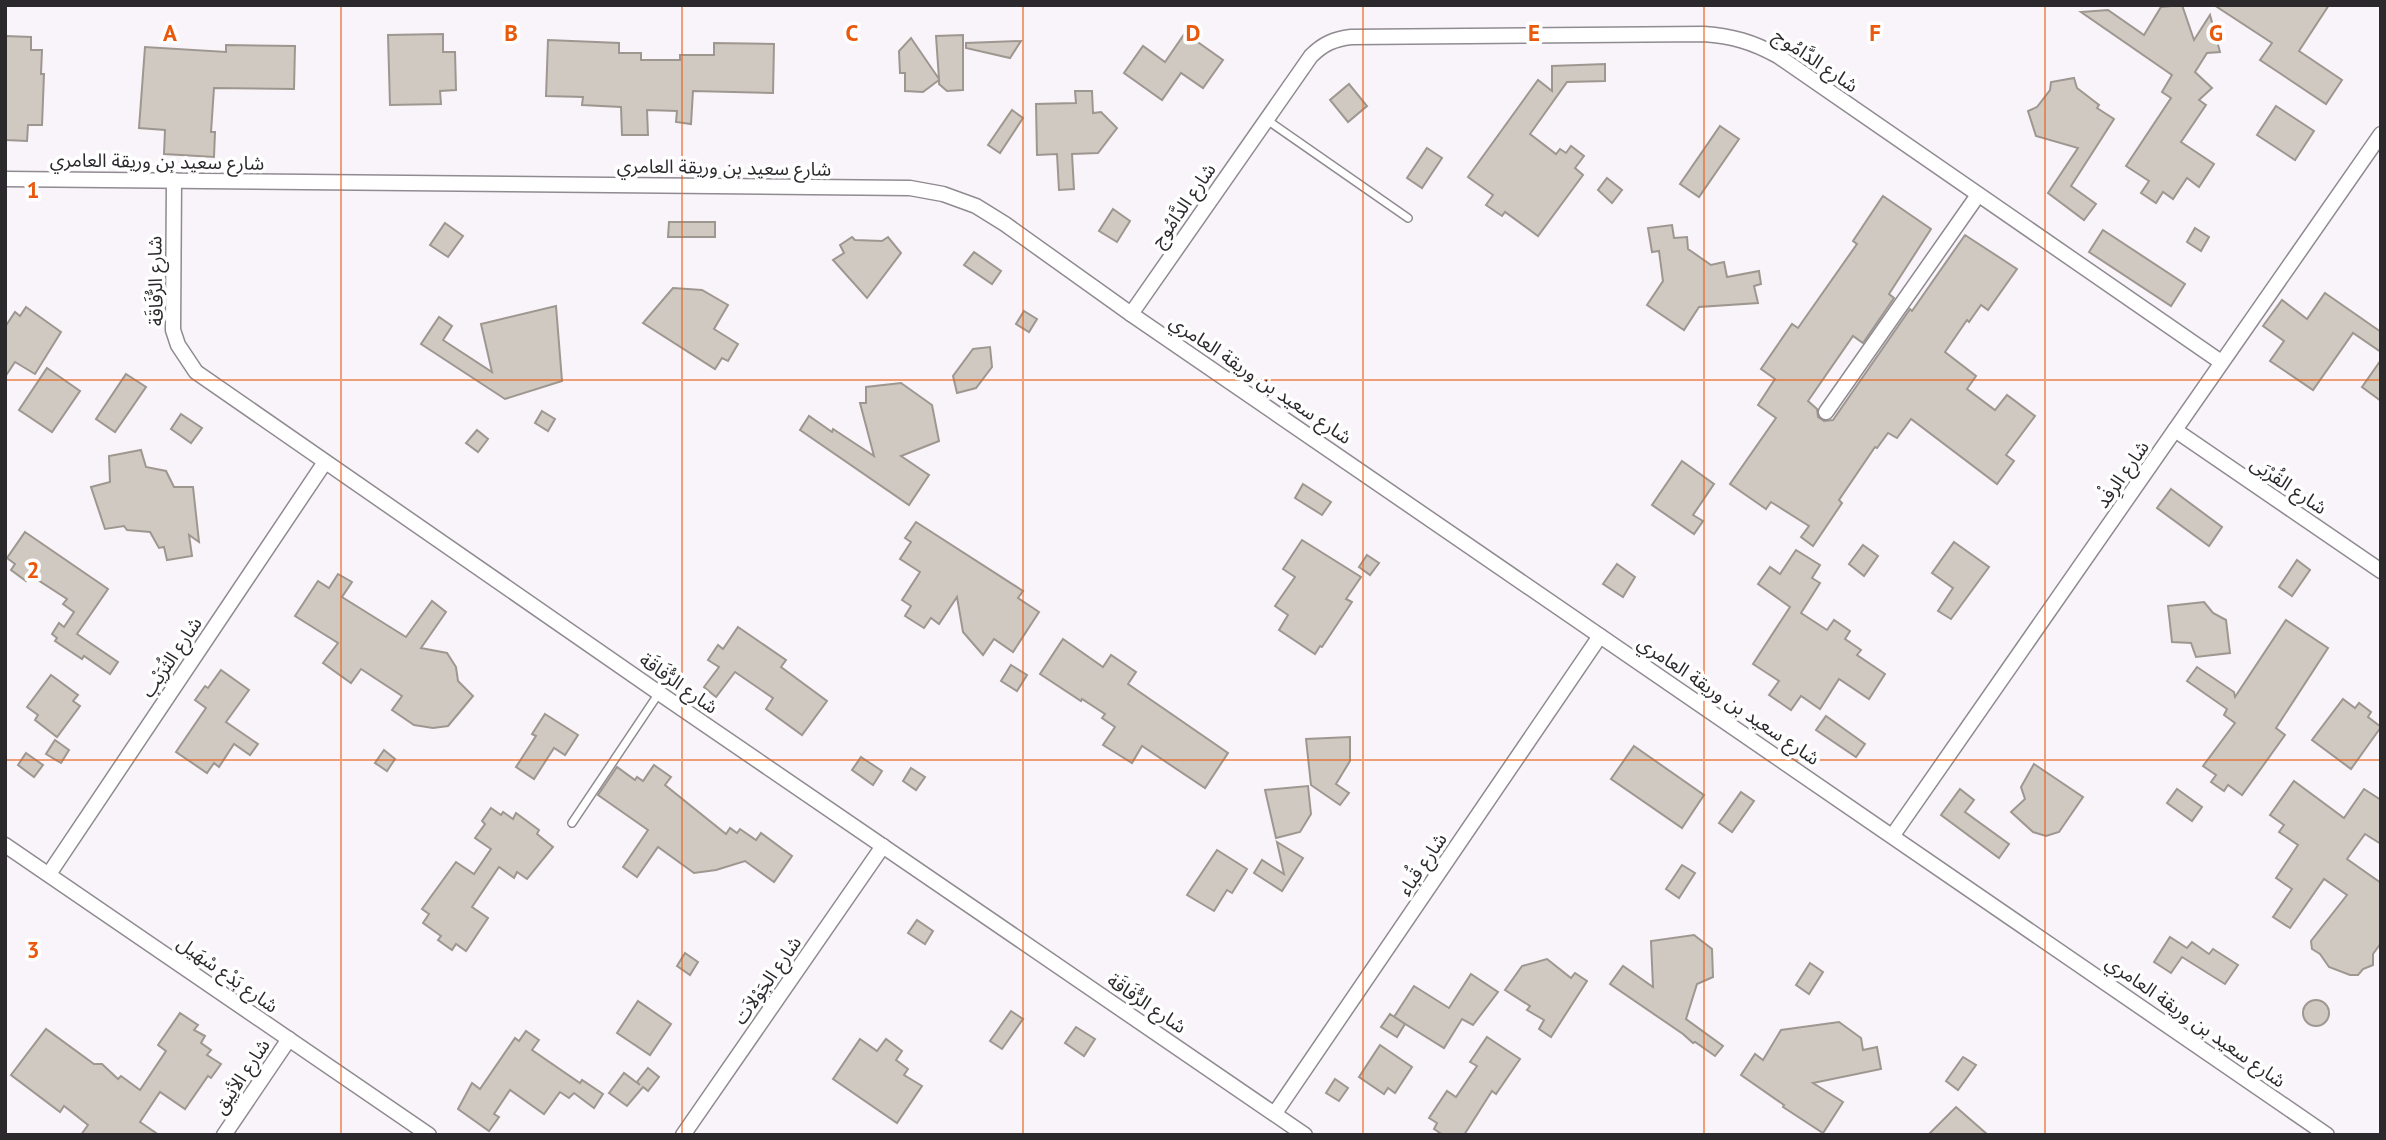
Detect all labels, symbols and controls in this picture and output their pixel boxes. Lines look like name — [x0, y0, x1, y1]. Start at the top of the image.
text: A — [163, 18, 177, 47]
text: B — [504, 18, 518, 47]
text: C — [846, 18, 859, 47]
text: D — [1186, 18, 1200, 47]
text: E — [1528, 18, 1540, 47]
text: F — [1869, 18, 1881, 47]
text: G — [2209, 18, 2223, 47]
street label: شارع الدَّامُوج — [1768, 23, 1863, 99]
street label: شارع سعيد بن وريقة العامري — [50, 147, 264, 178]
street label: شارع سعيد بن وريقة العامري — [617, 153, 831, 184]
street label: شارع الدَّامُوج — [1145, 158, 1222, 253]
text: 1 — [26, 175, 40, 204]
street label: شارع الرُّفَاقَة — [142, 236, 170, 326]
street label: شارع سعيد بن وريقة العامري — [1164, 309, 1357, 452]
street label: شارع الرِفْد — [2089, 435, 2157, 514]
street label: شارع القُرْبَى — [2245, 451, 2332, 521]
text: 2 — [26, 555, 40, 584]
street label: شارع الثُرَيْب — [135, 612, 208, 703]
street label: شارع سعيد بن وريقة العامري — [1632, 630, 1825, 773]
street label: شارع الرُّفَاقَة — [634, 647, 723, 720]
street label: شارع قُباء — [1391, 827, 1453, 901]
street label: شارع بَدْع سْهَيل — [172, 930, 283, 1019]
street label: شارع الجَوْلاَت — [728, 931, 808, 1030]
text: 3 — [26, 935, 40, 964]
street label: شارع سعيد بن وريقة العامري — [2099, 950, 2291, 1095]
street label: شارع الرُّفَاقَة — [1102, 968, 1191, 1040]
street label: شارع الأنِيق — [207, 1034, 276, 1119]

